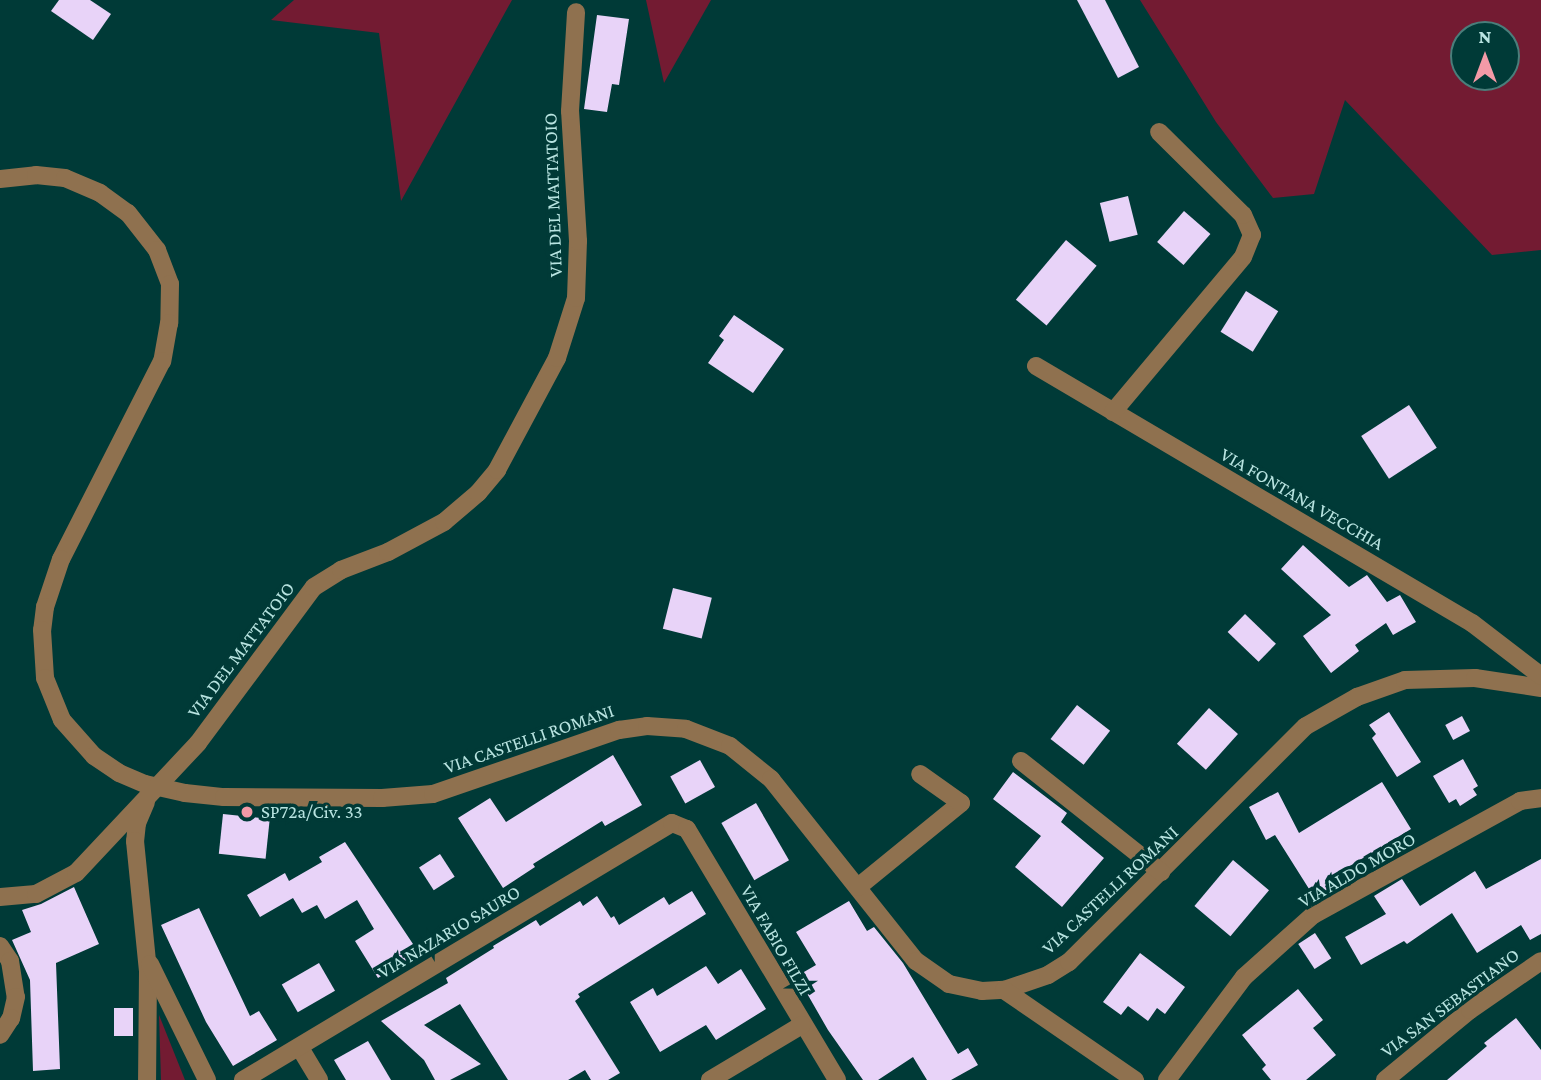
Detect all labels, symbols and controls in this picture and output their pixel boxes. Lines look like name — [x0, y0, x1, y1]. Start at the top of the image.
north arrow — [1450, 21, 1520, 91]
text: N — [1479, 26, 1491, 47]
street label: VIA DEL MATTATOIO — [539, 112, 567, 278]
street label: VIA FONTANA VECCHIA — [1216, 443, 1388, 555]
street label: VIA DEL MATTATOIO — [182, 577, 300, 723]
street label: VIA CASTELLI ROMANI — [441, 699, 617, 779]
place label: SP72a/Civ. 33 — [261, 801, 363, 823]
marker: SP72a/Civ. 33 — [239, 804, 255, 820]
street label: VIA CASTELLI ROMANI — [1037, 821, 1183, 959]
street label: VIA ALDO MORO — [1294, 827, 1420, 913]
street label: VIA NAZARIO SAURO — [374, 880, 524, 984]
street label: VIA FABIO FILZI — [735, 881, 817, 999]
street label: VIA SAN SEBASTIANO — [1376, 943, 1524, 1063]

